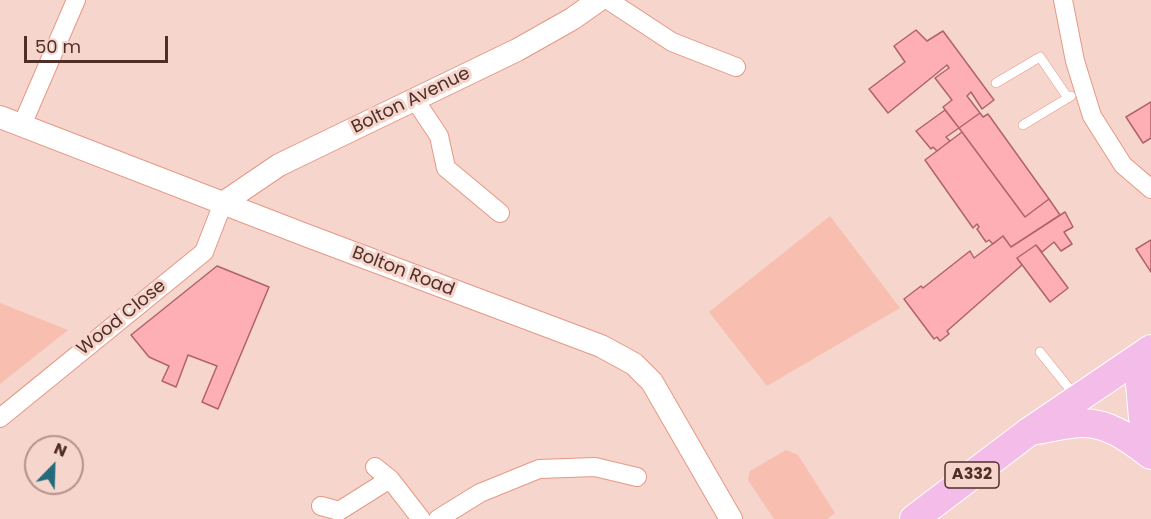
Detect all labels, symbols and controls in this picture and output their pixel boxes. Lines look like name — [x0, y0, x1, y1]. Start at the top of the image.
scale bar — [27, 24, 171, 62]
text: 50 m — [35, 34, 81, 59]
street label: Bolton Avenue — [348, 63, 474, 139]
street label: Bolton Road — [349, 243, 457, 301]
street label: Wood Close — [73, 276, 171, 360]
north arrow — [24, 435, 84, 495]
text: N — [50, 437, 70, 463]
road number: A332 — [945, 462, 999, 488]

